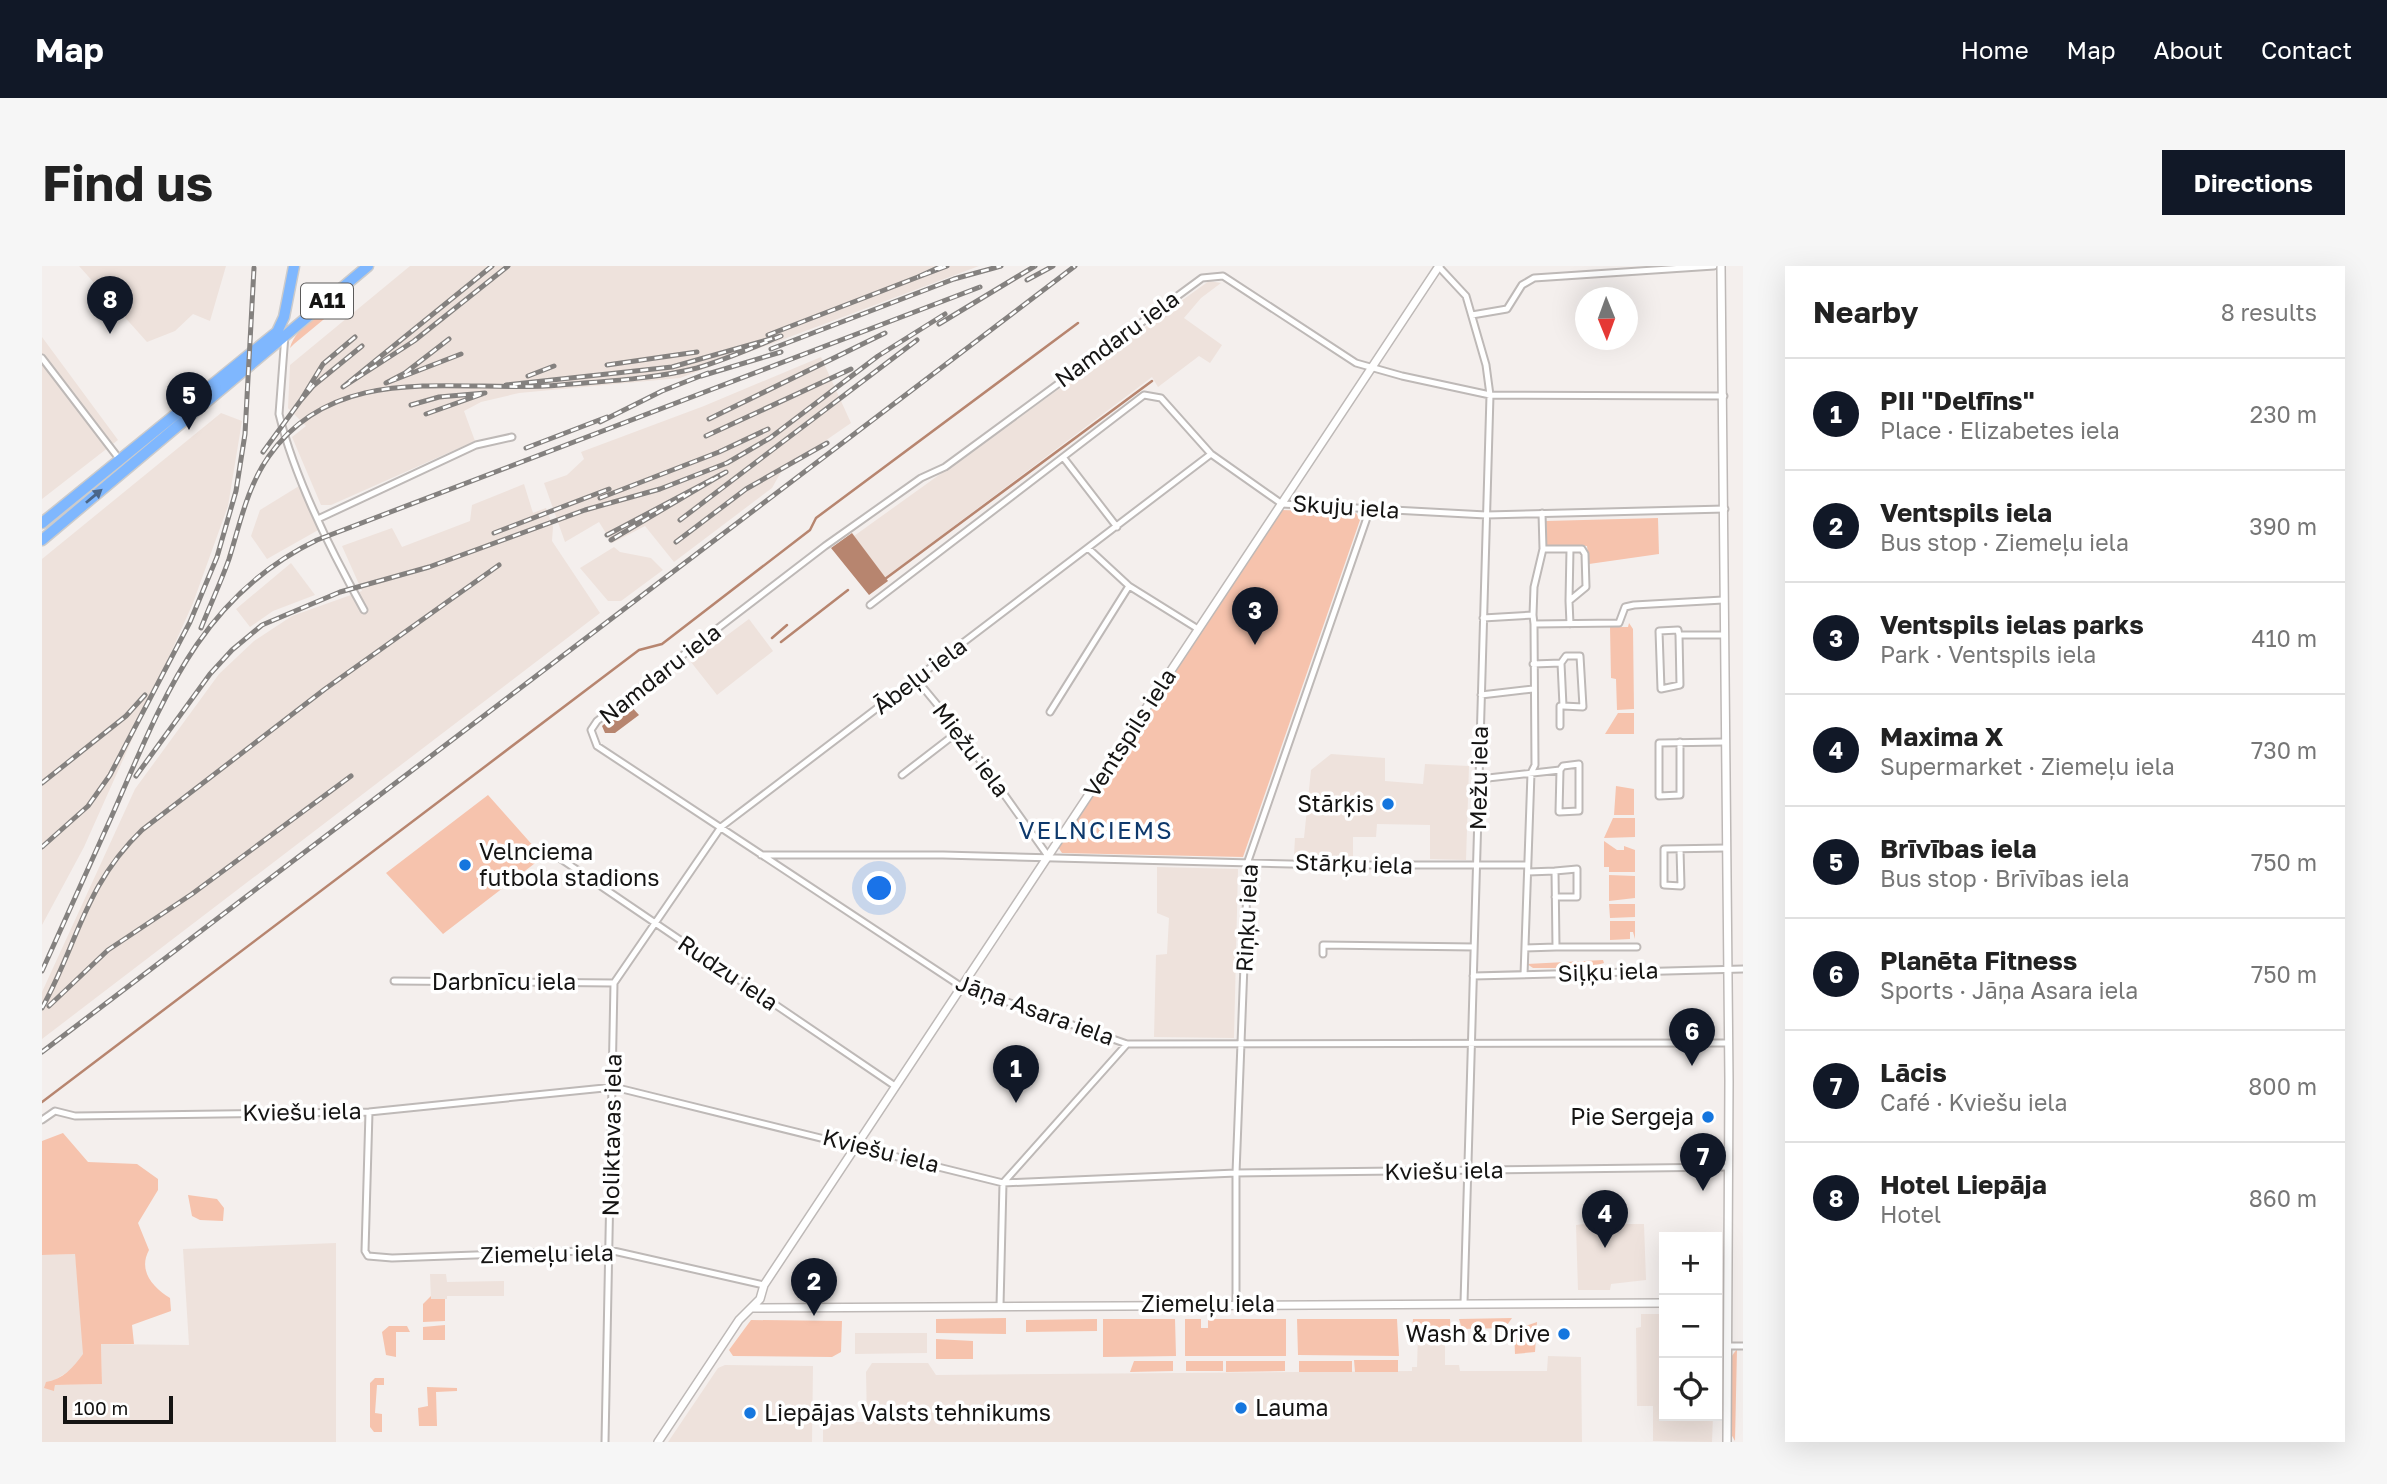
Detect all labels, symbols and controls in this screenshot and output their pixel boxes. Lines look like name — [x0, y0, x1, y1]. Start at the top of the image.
text: Map — [35, 30, 104, 69]
text: Home — [1961, 35, 2029, 64]
text: Map — [2067, 35, 2116, 64]
text: About — [2154, 35, 2223, 64]
text: Contact — [2261, 35, 2352, 64]
button: Directions — [2162, 150, 2345, 215]
text: Find us — [42, 153, 213, 212]
pin: 8 — [87, 276, 133, 334]
road number: A11 — [301, 284, 353, 318]
street label: Namdaru iela — [1049, 284, 1184, 393]
north arrow — [1575, 287, 1638, 350]
text: Nearby — [1813, 294, 1918, 330]
text: 8 results — [2221, 298, 2317, 326]
pin: 5 — [166, 372, 212, 430]
text: PII "Delfīns" — [1880, 385, 2035, 416]
text: 1 — [1830, 400, 1842, 428]
text: 230 m — [2250, 400, 2317, 428]
text: Place · Elizabetes iela — [1880, 416, 2120, 444]
street label: Skuju iela — [1292, 488, 1401, 524]
one-way arrow — [86, 489, 103, 504]
text: Ventspils iela — [1880, 497, 2052, 528]
text: 2 — [1829, 512, 1843, 540]
text: 390 m — [2249, 512, 2317, 540]
text: Bus stop · Ziemeļu iela — [1880, 528, 2129, 556]
pin: 3 — [1232, 587, 1278, 645]
text: Ventspils ielas parks — [1880, 609, 2144, 640]
street label: Namdaru iela — [593, 617, 726, 729]
text: 3 — [1829, 624, 1843, 652]
text: 410 m — [2251, 624, 2317, 652]
street label: Ābeļu iela — [867, 631, 972, 720]
text: Park · Ventspils iela — [1880, 640, 2096, 668]
street label: Ventspils iela — [1077, 663, 1181, 802]
street label: Miežu iela — [927, 697, 1016, 802]
text: Maxima X — [1880, 721, 2003, 752]
street label: Mežu iela — [1463, 726, 1493, 830]
text: 4 — [1829, 736, 1843, 764]
text: 730 m — [2251, 736, 2317, 764]
text: Supermarket · Ziemeļu iela — [1880, 752, 2175, 780]
place label: Stārķis — [1297, 789, 1374, 818]
marker: Stārķis — [1380, 796, 1396, 812]
district label: VELNCIEMS — [1018, 815, 1174, 844]
text: Brīvības iela — [1880, 833, 2037, 864]
place label: Velnciema futbola stadions — [479, 837, 659, 891]
street label: Stārķu iela — [1295, 847, 1413, 880]
text: 5 — [1829, 848, 1843, 876]
text: 750 m — [2251, 848, 2317, 876]
marker: Velnciema futbola stadions — [457, 857, 473, 873]
street label: Riņķu iela — [1229, 863, 1264, 973]
text: Bus stop · Brīvības iela — [1880, 864, 2130, 892]
your location — [862, 871, 896, 905]
street label: Rudzu iela — [673, 929, 784, 1016]
text: Planēta Fitness — [1880, 945, 2077, 976]
street label: Siļķu iela — [1557, 955, 1659, 988]
text: 6 — [1829, 960, 1843, 988]
text: 750 m — [2251, 960, 2317, 988]
street label: Darbnīcu iela — [432, 967, 576, 995]
street label: Jāņa Asara iela — [952, 967, 1118, 1052]
text: Sports · Jāņa Asara iela — [1880, 976, 2138, 1004]
pin: 6 — [1669, 1008, 1715, 1066]
pin: 1 — [993, 1045, 1039, 1103]
street label: Noliktavas iela — [596, 1053, 626, 1217]
text: Lācis — [1880, 1057, 1947, 1088]
text: 7 — [1830, 1072, 1842, 1100]
text: 800 m — [2248, 1072, 2317, 1100]
text: Café · Kviešu iela — [1880, 1088, 2068, 1116]
street label: Kviešu iela — [242, 1096, 362, 1126]
place label: Pie Sergeja — [1570, 1102, 1694, 1130]
marker: Pie Sergeja — [1700, 1109, 1716, 1125]
street label: Kviešu iela — [820, 1122, 942, 1178]
pin: 7 — [1680, 1133, 1726, 1191]
street label: Kviešu iela — [1384, 1155, 1504, 1185]
text: Hotel Liepāja — [1880, 1169, 2047, 1200]
text: 8 — [1829, 1184, 1843, 1212]
text: 860 m — [2249, 1184, 2317, 1212]
pin: 4 — [1582, 1190, 1628, 1248]
text: Hotel — [1880, 1200, 1941, 1228]
map controls — [1659, 1232, 1722, 1421]
button: + — [1659, 1232, 1722, 1295]
street label: Ziemeļu iela — [480, 1238, 614, 1269]
pin: 2 — [791, 1258, 837, 1316]
street label: Ziemeļu iela — [1141, 1289, 1275, 1318]
button: − — [1659, 1295, 1722, 1358]
place label: Wash & Drive — [1406, 1319, 1550, 1347]
marker: Wash & Drive — [1556, 1326, 1572, 1342]
button: locate — [1659, 1358, 1722, 1421]
scale bar — [63, 1393, 173, 1425]
place label: Lauma — [1255, 1393, 1329, 1421]
text: 100 m — [74, 1396, 128, 1419]
place label: Liepājas Valsts tehnikums — [764, 1398, 1051, 1426]
marker: Lauma — [1233, 1400, 1249, 1416]
marker: Liepājas Valsts tehnikums — [742, 1405, 758, 1421]

